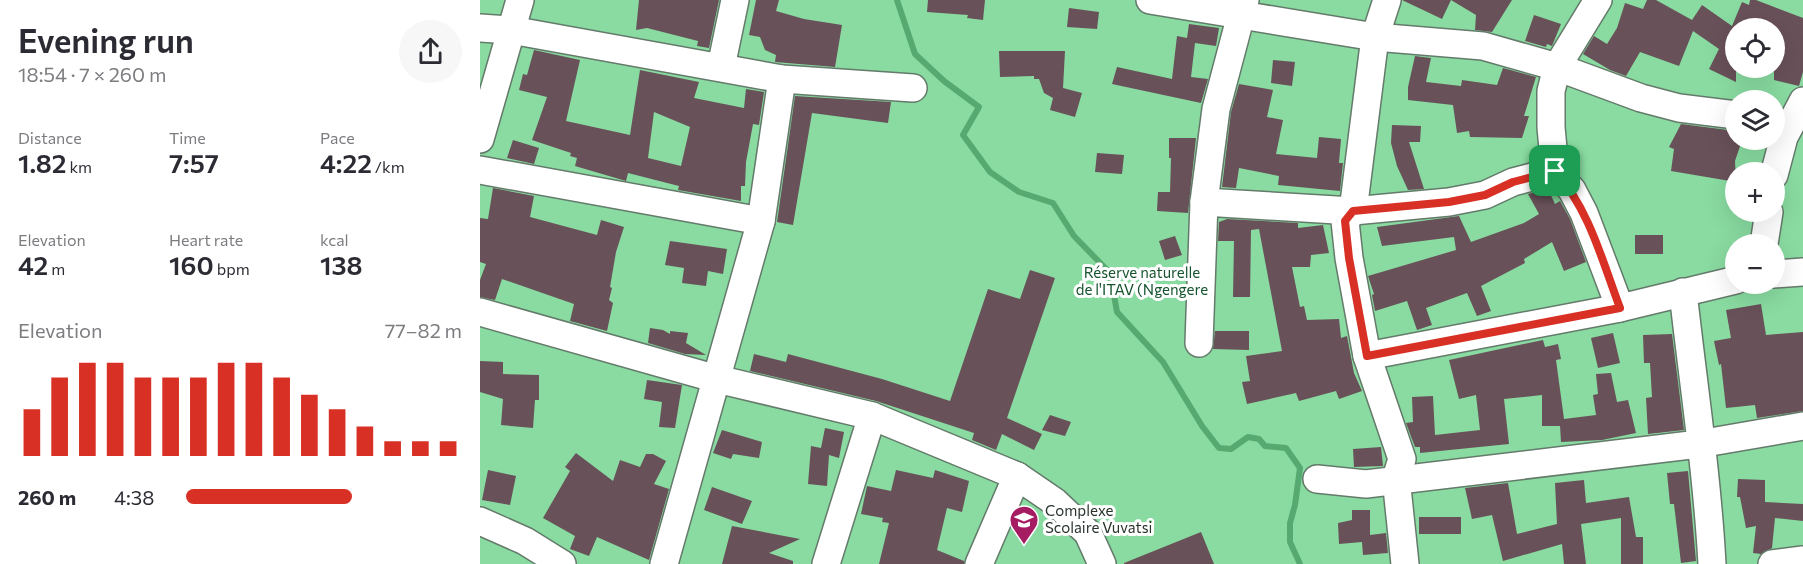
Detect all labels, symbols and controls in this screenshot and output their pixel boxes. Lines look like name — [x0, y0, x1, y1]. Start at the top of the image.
map controls — [1725, 18, 1785, 294]
button: locate — [1725, 18, 1785, 78]
text: Evening run — [18, 19, 194, 60]
button: share — [399, 20, 462, 83]
text: 18:54 · 7 × 260 m — [18, 62, 166, 86]
button: layers — [1725, 90, 1785, 150]
text: Distance — [18, 128, 82, 147]
text: Time — [169, 128, 206, 147]
text: Pace — [320, 128, 355, 147]
pin — [1529, 145, 1580, 196]
text: 1.82 — [18, 147, 66, 178]
text: 7:57 — [169, 147, 219, 178]
text: 4:22 — [320, 147, 372, 178]
icon: arrive — [1538, 154, 1571, 187]
text: km — [66, 157, 92, 176]
text: /km — [372, 157, 405, 176]
button: + — [1725, 162, 1785, 222]
text: Elevation — [18, 230, 86, 249]
text: Heart rate — [169, 230, 243, 249]
text: kcal — [320, 230, 349, 249]
button: − — [1725, 234, 1785, 294]
text: 42 — [18, 249, 48, 280]
text: 160 — [169, 249, 214, 280]
text: 138 — [320, 249, 363, 280]
text: m — [48, 259, 65, 278]
text: bpm — [214, 259, 250, 278]
park label: Réserve naturelle de l'ITAV (Ngengere — [1076, 263, 1208, 298]
text: Elevation — [18, 318, 103, 342]
text: 77–82 m — [385, 318, 462, 342]
text: 260 m — [18, 485, 76, 509]
text: 4:38 — [114, 485, 154, 509]
place label: Complexe Scolaire Vuvatsi — [1045, 501, 1152, 536]
school or university icon: Complexe Scolaire Vuvatsi — [1008, 504, 1040, 546]

